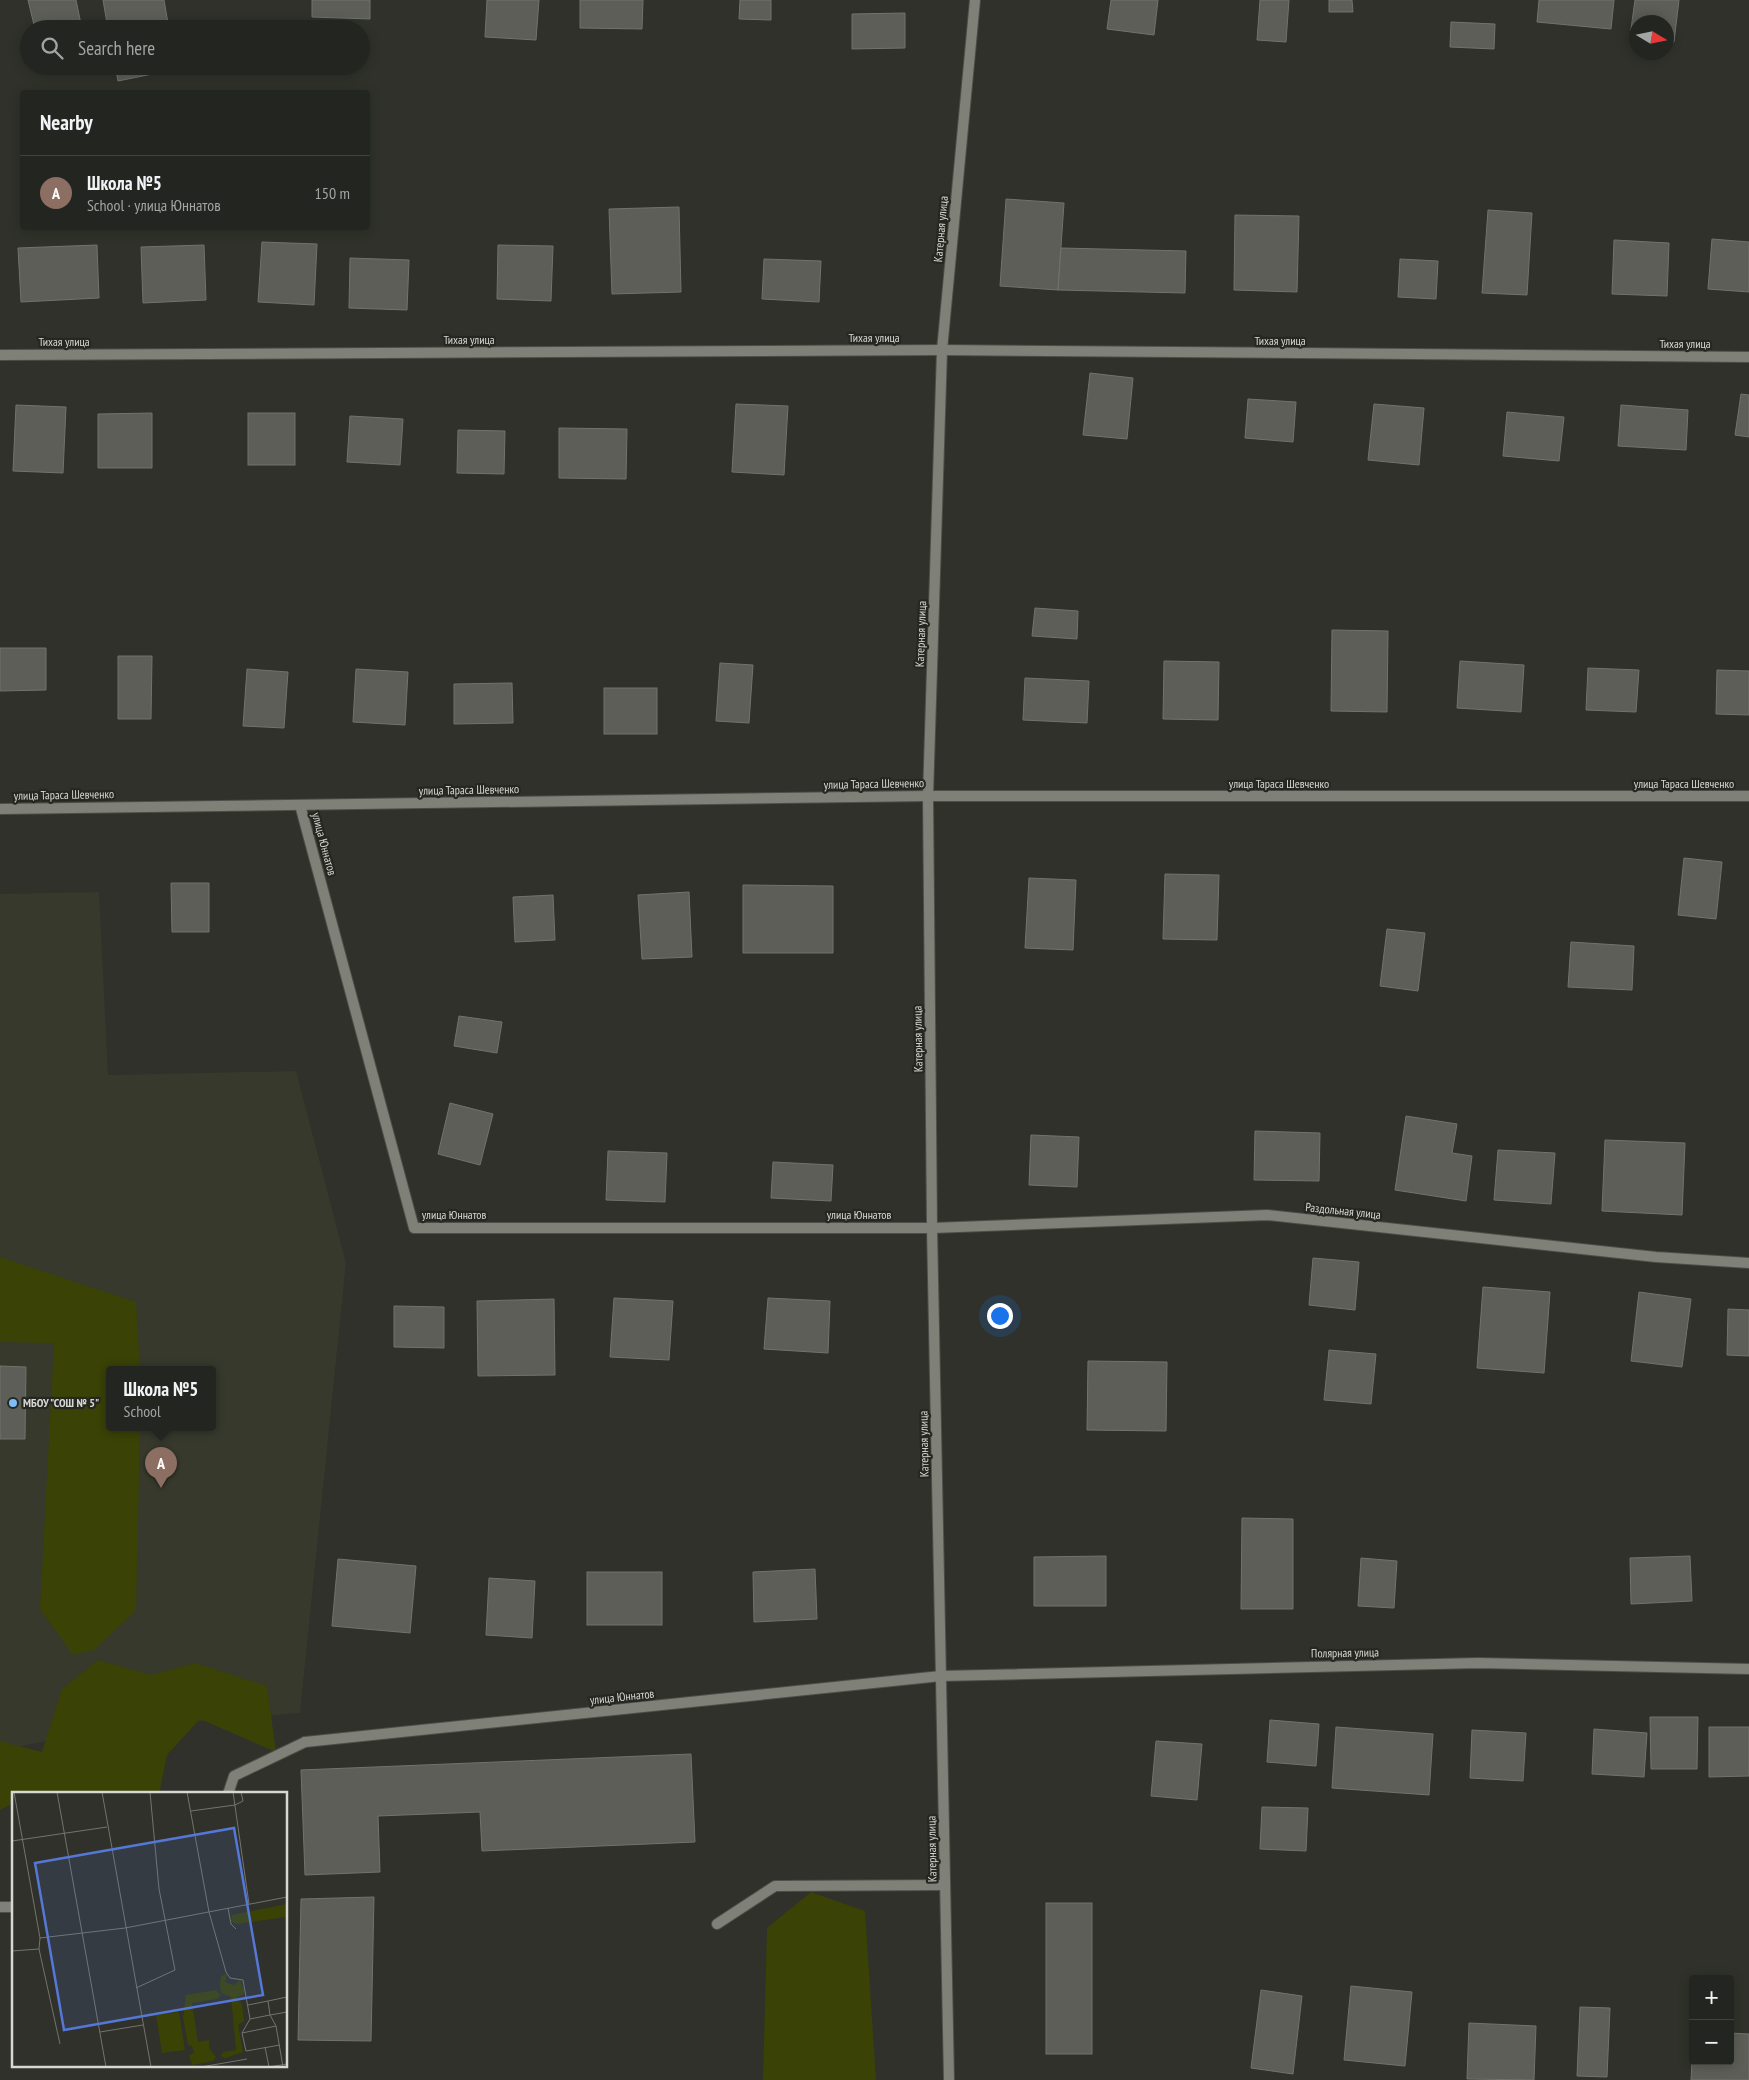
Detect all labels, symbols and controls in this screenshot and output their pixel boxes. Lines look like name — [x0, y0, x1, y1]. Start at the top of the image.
north arrow — [1629, 15, 1674, 60]
search box — [20, 20, 370, 75]
icon: search — [38, 34, 66, 62]
text: Search here — [78, 36, 155, 60]
text: Nearby — [40, 109, 93, 136]
text: Школа №5 — [87, 171, 162, 195]
text: A — [52, 183, 60, 203]
text: 150 m — [315, 183, 350, 203]
text: School · улица Юннатов — [87, 195, 221, 215]
street label: Катерная улица — [930, 195, 951, 263]
street label: Тихая улица — [848, 330, 900, 345]
street label: Тихая улица — [443, 332, 495, 347]
street label: Тихая улица — [1254, 333, 1306, 348]
street label: Тихая улица — [38, 334, 90, 349]
street label: Тихая улица — [1659, 336, 1711, 351]
street label: Катерная улица — [912, 600, 929, 667]
street label: улица Тараса Шевченко — [824, 775, 924, 792]
street label: улица Тараса Шевченко — [1229, 776, 1329, 791]
street label: улица Тараса Шевченко — [1634, 776, 1734, 791]
street label: улица Тараса Шевченко — [419, 781, 519, 798]
street label: улица Тараса Шевченко — [14, 786, 114, 803]
street label: улица Юннатов — [309, 811, 340, 877]
street label: Катерная улица — [909, 1006, 926, 1072]
street label: Раздольная улица — [1305, 1199, 1382, 1222]
street label: улица Юннатов — [422, 1207, 487, 1222]
street label: улица Юннатов — [827, 1207, 892, 1222]
your location — [987, 1303, 1013, 1329]
popup — [106, 1366, 216, 1431]
text: Школа №5 — [124, 1377, 198, 1401]
place label: МБОУ "СОШ № 5" — [23, 1395, 99, 1410]
marker: МБОУ "СОШ № 5" — [7, 1397, 19, 1409]
text: School — [124, 1401, 161, 1421]
street label: Катерная улица — [915, 1411, 932, 1477]
pin: A — [145, 1447, 177, 1488]
street label: Полярная улица — [1311, 1644, 1379, 1661]
street label: улица Юннатов — [589, 1686, 655, 1707]
inset map — [12, 1792, 288, 2068]
street label: Катерная улица — [923, 1816, 940, 1882]
map controls — [1689, 1975, 1734, 2065]
button: + — [1689, 1975, 1734, 2020]
button: − — [1689, 2020, 1734, 2065]

